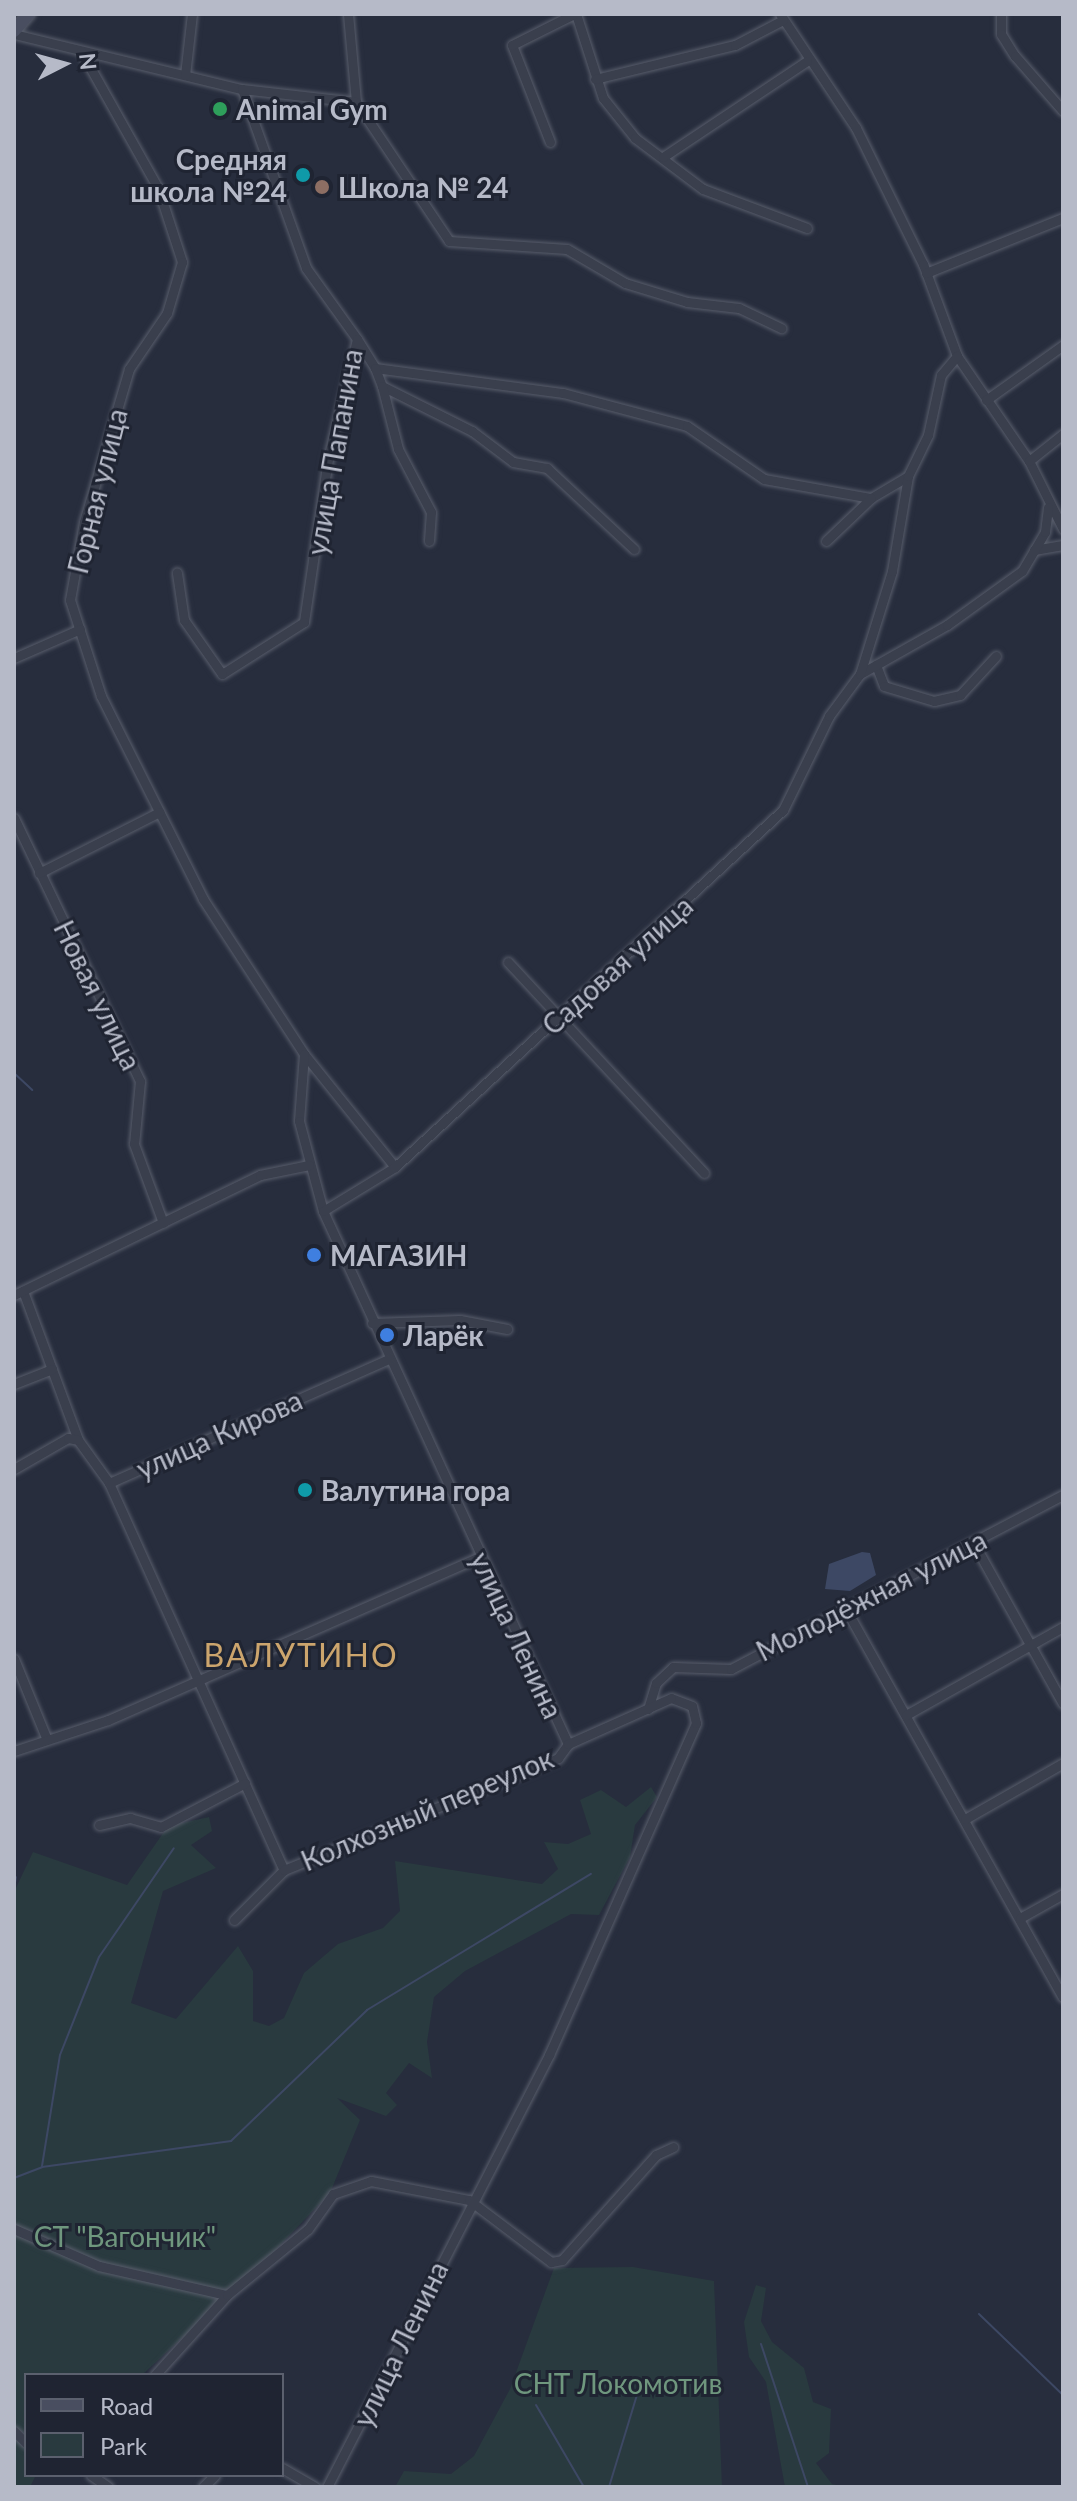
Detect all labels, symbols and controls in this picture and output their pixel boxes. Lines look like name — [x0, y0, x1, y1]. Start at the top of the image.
north arrow — [24, 24, 104, 104]
text: N — [74, 52, 103, 71]
place label: Animal Gym — [236, 92, 388, 126]
marker: Animal Gym — [211, 100, 229, 118]
place label: Средняя школа №24 — [130, 142, 287, 208]
marker: Средняя школа №24 — [294, 166, 312, 184]
place label: Школа № 24 — [338, 170, 509, 204]
marker: Школа № 24 — [313, 178, 331, 196]
street label: улица Папанина — [299, 346, 369, 558]
street label: Горная улица — [60, 405, 134, 577]
street label: Садовая улица — [535, 889, 699, 1041]
street label: Новая улица — [47, 915, 149, 1075]
place label: МАГАЗИН — [330, 1238, 467, 1272]
marker: МАГАЗИН — [305, 1246, 323, 1264]
place label: Ларёк — [403, 1318, 484, 1352]
marker: Ларёк — [378, 1326, 396, 1344]
street label: улица Кирова — [131, 1383, 307, 1485]
place label: Валутина гора — [321, 1473, 510, 1507]
marker: Валутина гора — [296, 1481, 314, 1499]
street label: Молодёжная улица — [750, 1522, 992, 1668]
street label: улица Ленина — [464, 1546, 570, 1724]
district label: ВАЛУТИНО — [204, 1636, 398, 1674]
street label: Колхозный переулок — [296, 1741, 558, 1877]
park label: СТ "Вагончик" — [34, 2219, 216, 2253]
street label: улица Ленина — [345, 2256, 455, 2432]
park label: СНТ Локомотив — [514, 2366, 722, 2400]
legend — [24, 2373, 284, 2477]
text: Road — [100, 2391, 153, 2420]
text: Park — [100, 2431, 147, 2460]

